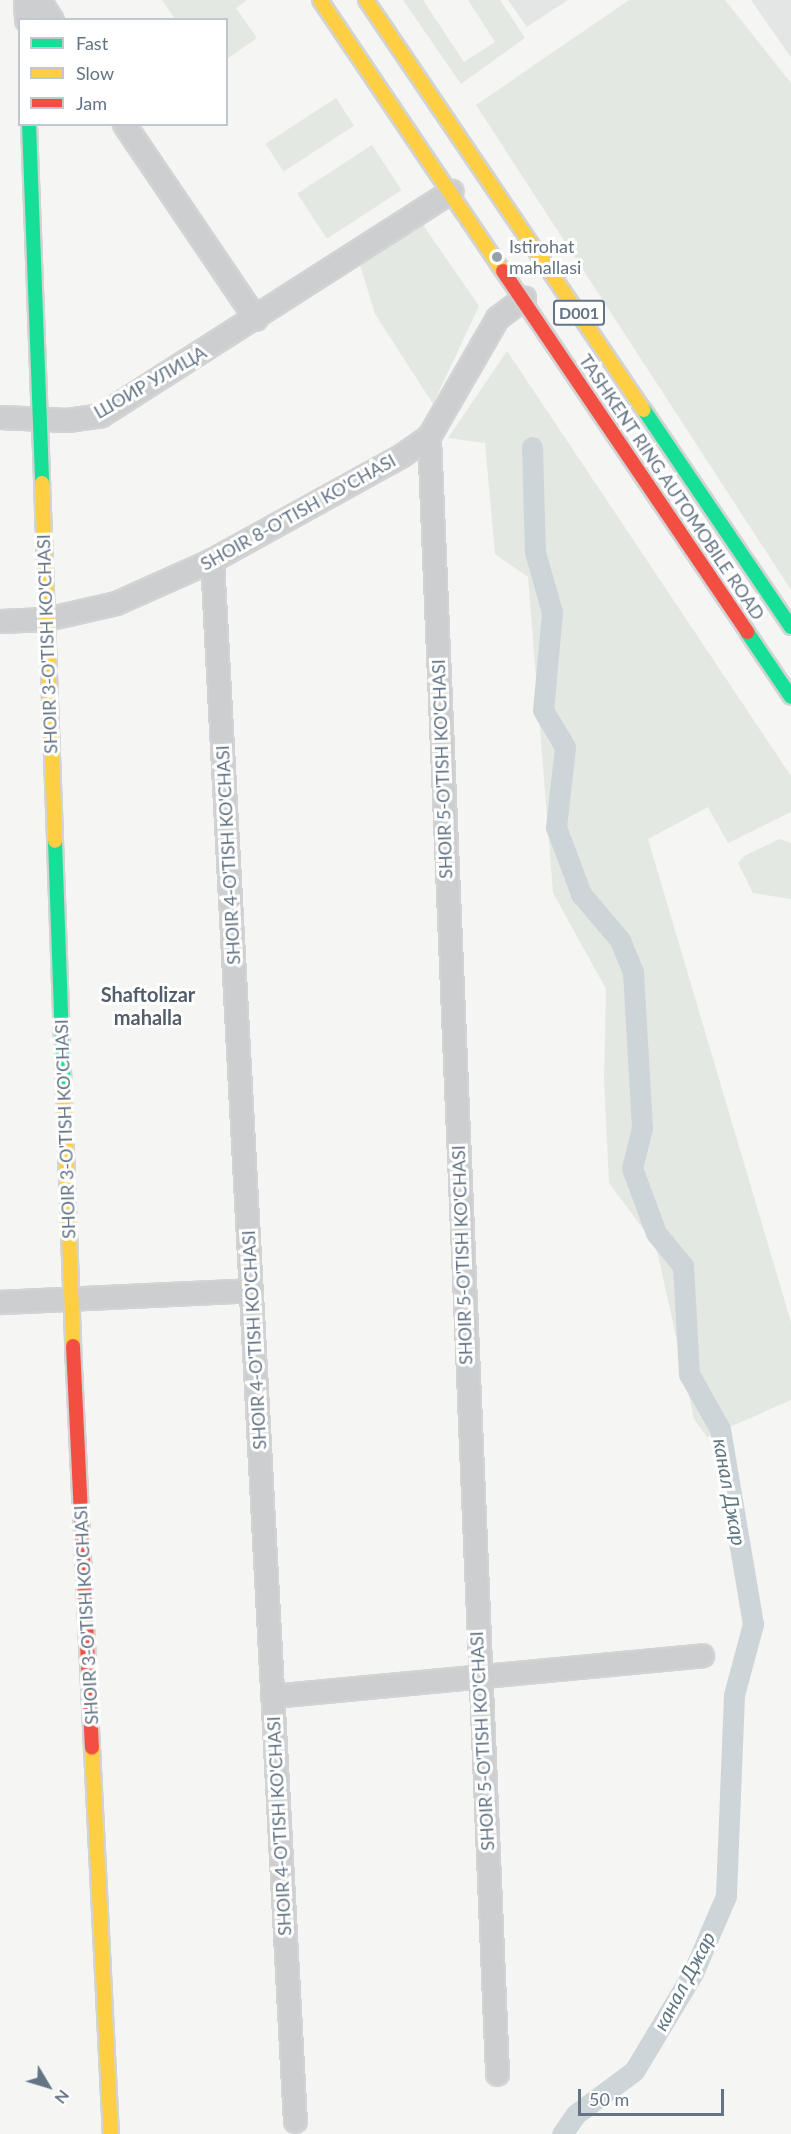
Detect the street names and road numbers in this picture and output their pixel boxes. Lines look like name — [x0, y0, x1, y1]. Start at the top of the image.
road number: D001 — [552, 300, 606, 326]
street label: ШОИР УЛИЦА — [90, 341, 210, 423]
street label: TASHKENT RING AUTOMOBILE ROAD — [574, 350, 770, 624]
street label: SHOIR 8-O'TISH KO'CHASI — [197, 449, 399, 575]
street label: SHOIR 3-O'TISH KO'CHASI — [32, 534, 62, 754]
street label: SHOIR 5-O'TISH KO'CHASI — [427, 659, 457, 879]
street label: SHOIR 4-O'TISH KO'CHASI — [211, 745, 245, 965]
street label: SHOIR 3-O'TISH KO'CHASI — [50, 1019, 80, 1239]
street label: SHOIR 5-O'TISH KO'CHASI — [447, 1145, 477, 1365]
street label: SHOIR 4-O'TISH KO'CHASI — [237, 1230, 271, 1450]
street label: SHOIR 3-O'TISH KO'CHASI — [69, 1505, 103, 1725]
street label: SHOIR 5-O'TISH KO'CHASI — [465, 1631, 499, 1851]
street label: SHOIR 4-O'TISH KO'CHASI — [262, 1716, 296, 1936]

